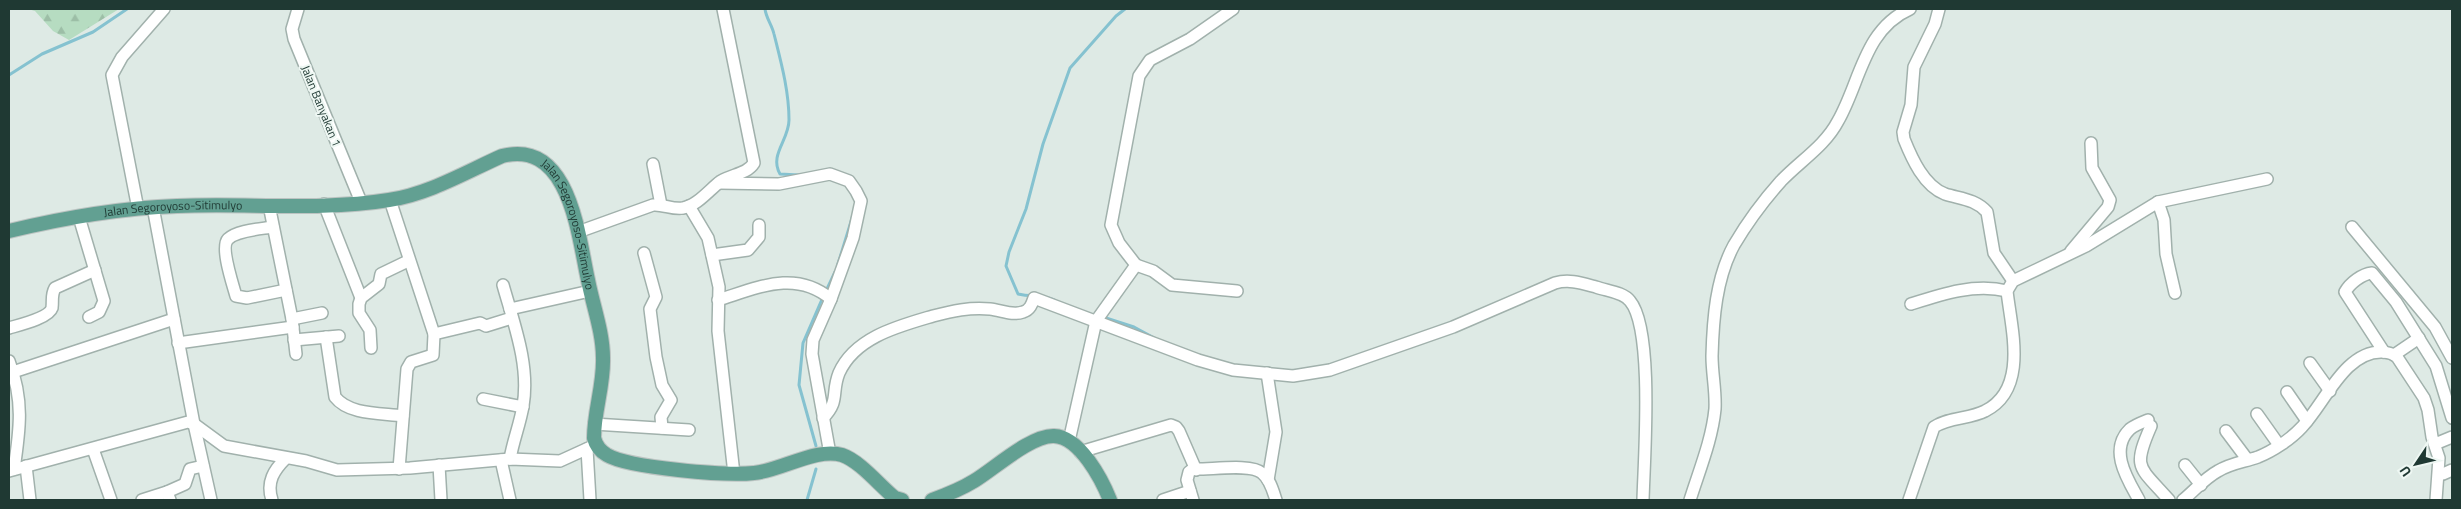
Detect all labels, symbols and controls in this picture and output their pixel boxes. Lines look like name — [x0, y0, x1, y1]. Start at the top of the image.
street label: Jalan Banyakan 1 — [296, 62, 346, 149]
street label: Jalan Segoroyoso-Sitimulyo — [537, 154, 600, 291]
street label: Jalan Segoroyoso-Sitimulyo — [102, 195, 242, 222]
north arrow — [2391, 439, 2441, 489]
text: U — [2394, 462, 2416, 482]

